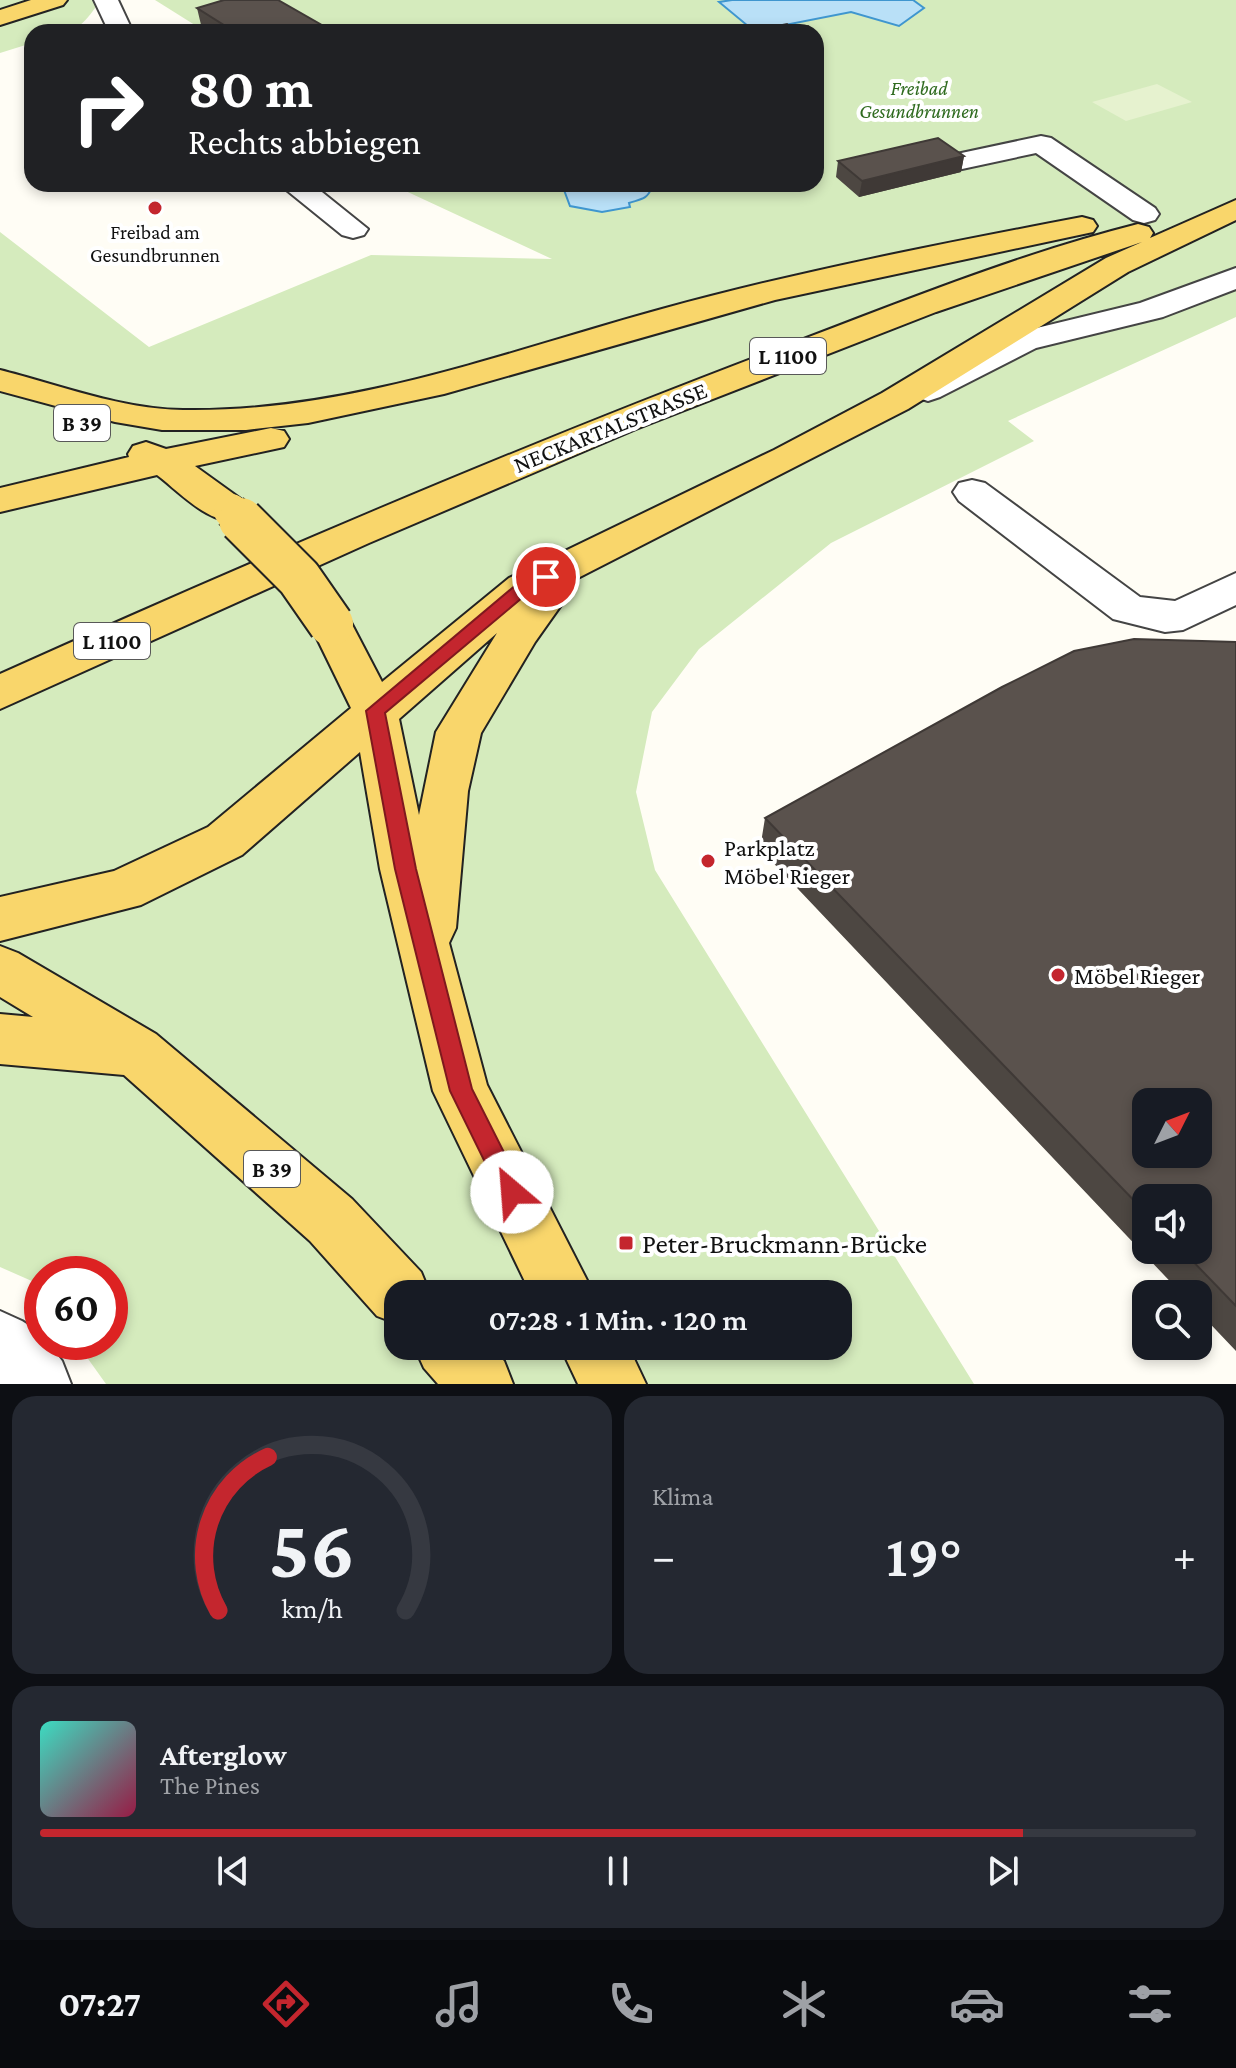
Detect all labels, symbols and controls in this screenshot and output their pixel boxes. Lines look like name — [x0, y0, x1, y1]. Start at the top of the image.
icon: right — [56, 56, 160, 160]
text: 80 m — [188, 57, 313, 119]
park label: Freibad Gesundbrunnen — [859, 77, 979, 122]
text: Rechts abbiegen — [188, 122, 421, 162]
marker: Freibad am Gesundbrunnen — [146, 199, 164, 217]
place label: Freibad am Gesundbrunnen — [90, 221, 220, 266]
road number: L 1100 — [750, 338, 826, 374]
street label: NECKARTALSTRASSE — [509, 376, 711, 478]
road number: B 39 — [54, 405, 110, 441]
pin — [512, 543, 580, 611]
icon: arrive — [524, 555, 568, 599]
road number: L 1100 — [74, 623, 150, 659]
place label: Parkplatz Möbel Rieger — [724, 834, 851, 889]
marker: Parkplatz Möbel Rieger — [699, 852, 717, 870]
place label: Möbel Rieger — [1074, 962, 1201, 989]
marker: Möbel Rieger — [1049, 966, 1067, 984]
north arrow — [1132, 1088, 1212, 1168]
map controls — [1132, 1088, 1212, 1360]
position arrow — [470, 1150, 554, 1234]
road number: B 39 — [244, 1151, 300, 1187]
button: sound — [1132, 1184, 1212, 1264]
place label: Peter-Bruckmann-Brücke — [642, 1228, 927, 1259]
marker: Peter-Bruckmann-Brücke — [617, 1234, 635, 1252]
speed limit sign: 60 — [24, 1256, 128, 1360]
button: search — [1132, 1280, 1212, 1360]
text: 07:28 · 1 Min. · 120 m — [489, 1303, 747, 1336]
text: Klima — [652, 1482, 714, 1511]
text: 56 — [269, 1502, 355, 1595]
text: 19° — [886, 1522, 962, 1589]
text: − — [652, 1532, 675, 1580]
text: + — [1173, 1532, 1196, 1580]
text: km/h — [281, 1592, 343, 1624]
text: Afterglow — [160, 1738, 287, 1771]
text: The Pines — [160, 1771, 260, 1800]
icon: previous — [211, 1849, 255, 1893]
icon: pause — [596, 1849, 640, 1893]
icon: next — [981, 1849, 1025, 1893]
icon: directions — [258, 1976, 314, 2032]
icon: music — [431, 1976, 487, 2032]
icon: phone — [603, 1976, 659, 2032]
icon: climate — [776, 1976, 832, 2032]
icon: car — [949, 1976, 1005, 2032]
icon: filters — [1122, 1976, 1178, 2032]
text: 07:27 — [58, 1984, 141, 2024]

